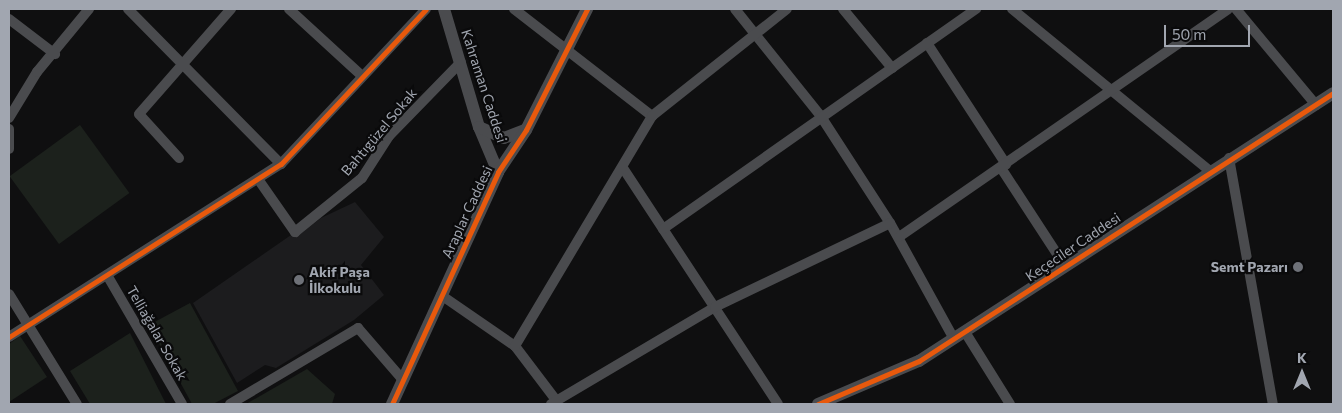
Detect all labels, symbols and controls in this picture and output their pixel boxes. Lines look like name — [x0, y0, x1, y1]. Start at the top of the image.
scale bar — [1167, 15, 1253, 47]
text: 50 m — [1172, 25, 1206, 43]
street label: Kahraman Caddesi — [458, 27, 510, 145]
street label: Bahtıgüzel Sokak — [338, 85, 420, 179]
street label: Araplar Caddesi — [438, 163, 496, 261]
street label: Keçeciler Caddesi — [1022, 209, 1124, 285]
place label: Semt Pazarı — [1211, 259, 1288, 275]
marker: Semt Pazarı — [1292, 261, 1304, 273]
place label: Akif Paşa İlkokulu — [309, 264, 370, 296]
marker: Akif Paşa İlkokulu — [293, 274, 305, 286]
street label: Telliağalar Sokak — [123, 283, 191, 383]
north arrow — [1277, 348, 1327, 398]
text: K — [1297, 349, 1307, 366]

